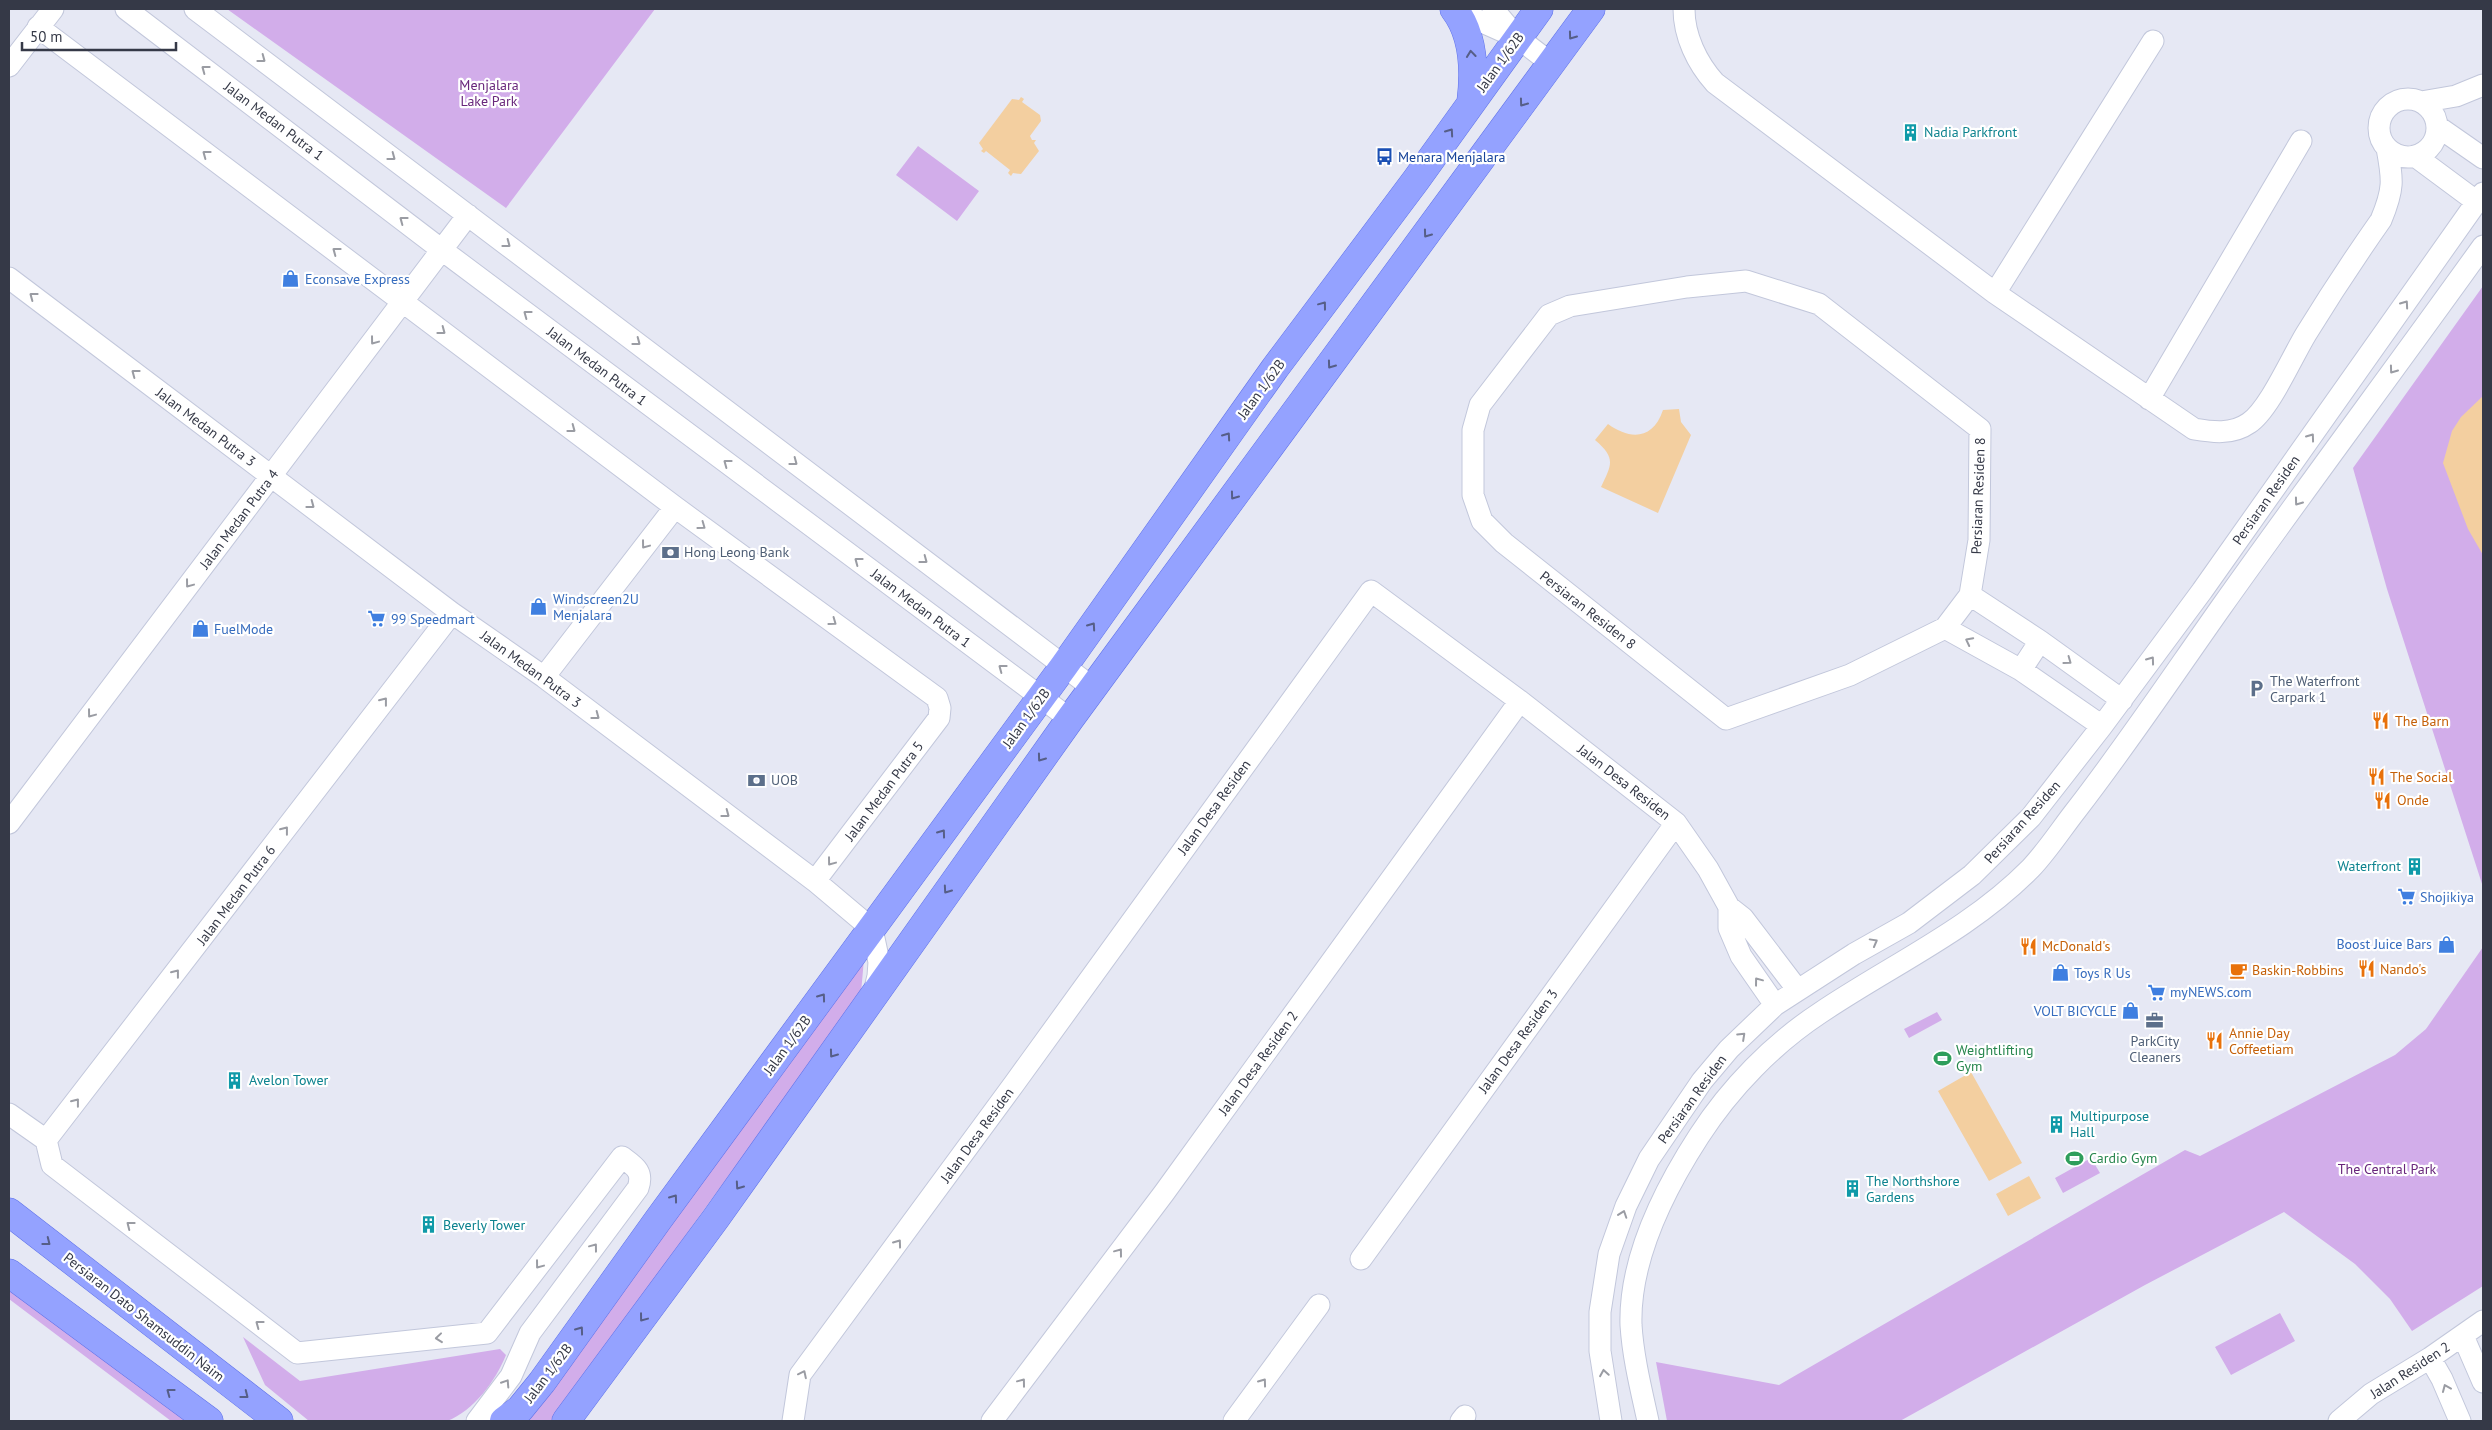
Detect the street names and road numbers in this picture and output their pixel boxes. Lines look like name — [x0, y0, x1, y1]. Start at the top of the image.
street label: Jalan 1/62B — [1472, 29, 1528, 96]
street label: Jalan Medan Putra 1 — [220, 77, 327, 164]
street label: Jalan Medan Putra 1 — [543, 322, 650, 409]
street label: Jalan 1/62B — [1233, 356, 1289, 423]
street label: Jalan Medan Putra 3 — [152, 383, 259, 470]
street label: Persiaran Residen 8 — [1967, 437, 1989, 555]
street label: Persiaran Residen — [2228, 452, 2304, 548]
street label: Jalan Medan Putra 4 — [195, 465, 283, 573]
street label: Jalan Medan Putra 1 — [867, 564, 974, 651]
street label: Persiaran Residen 8 — [1536, 567, 1640, 653]
street label: Jalan Medan Putra 3 — [476, 626, 585, 712]
street label: Jalan 1/62B — [998, 685, 1054, 752]
street label: Jalan Medan Putra 5 — [840, 738, 927, 845]
street label: Jalan Desa Residen — [1573, 740, 1674, 824]
street label: Jalan Desa Residen — [1173, 756, 1254, 859]
street label: Persiaran Residen — [1980, 777, 2064, 867]
street label: Jalan Medan Putra 6 — [192, 842, 279, 949]
street label: Jalan Desa Residen 3 — [1474, 985, 1562, 1097]
street label: Jalan Desa Residen 2 — [1214, 1007, 1302, 1119]
street label: Jalan 1/62B — [759, 1012, 815, 1079]
street label: Persiaran Residen — [1654, 1051, 1730, 1147]
street label: Jalan Desa Residen — [936, 1084, 1017, 1187]
street label: Persiaran Dato Shamsuddin Naim — [60, 1249, 228, 1385]
street label: Jalan Residen 2 — [2366, 1338, 2453, 1403]
street label: Jalan 1/62B — [519, 1340, 576, 1407]

